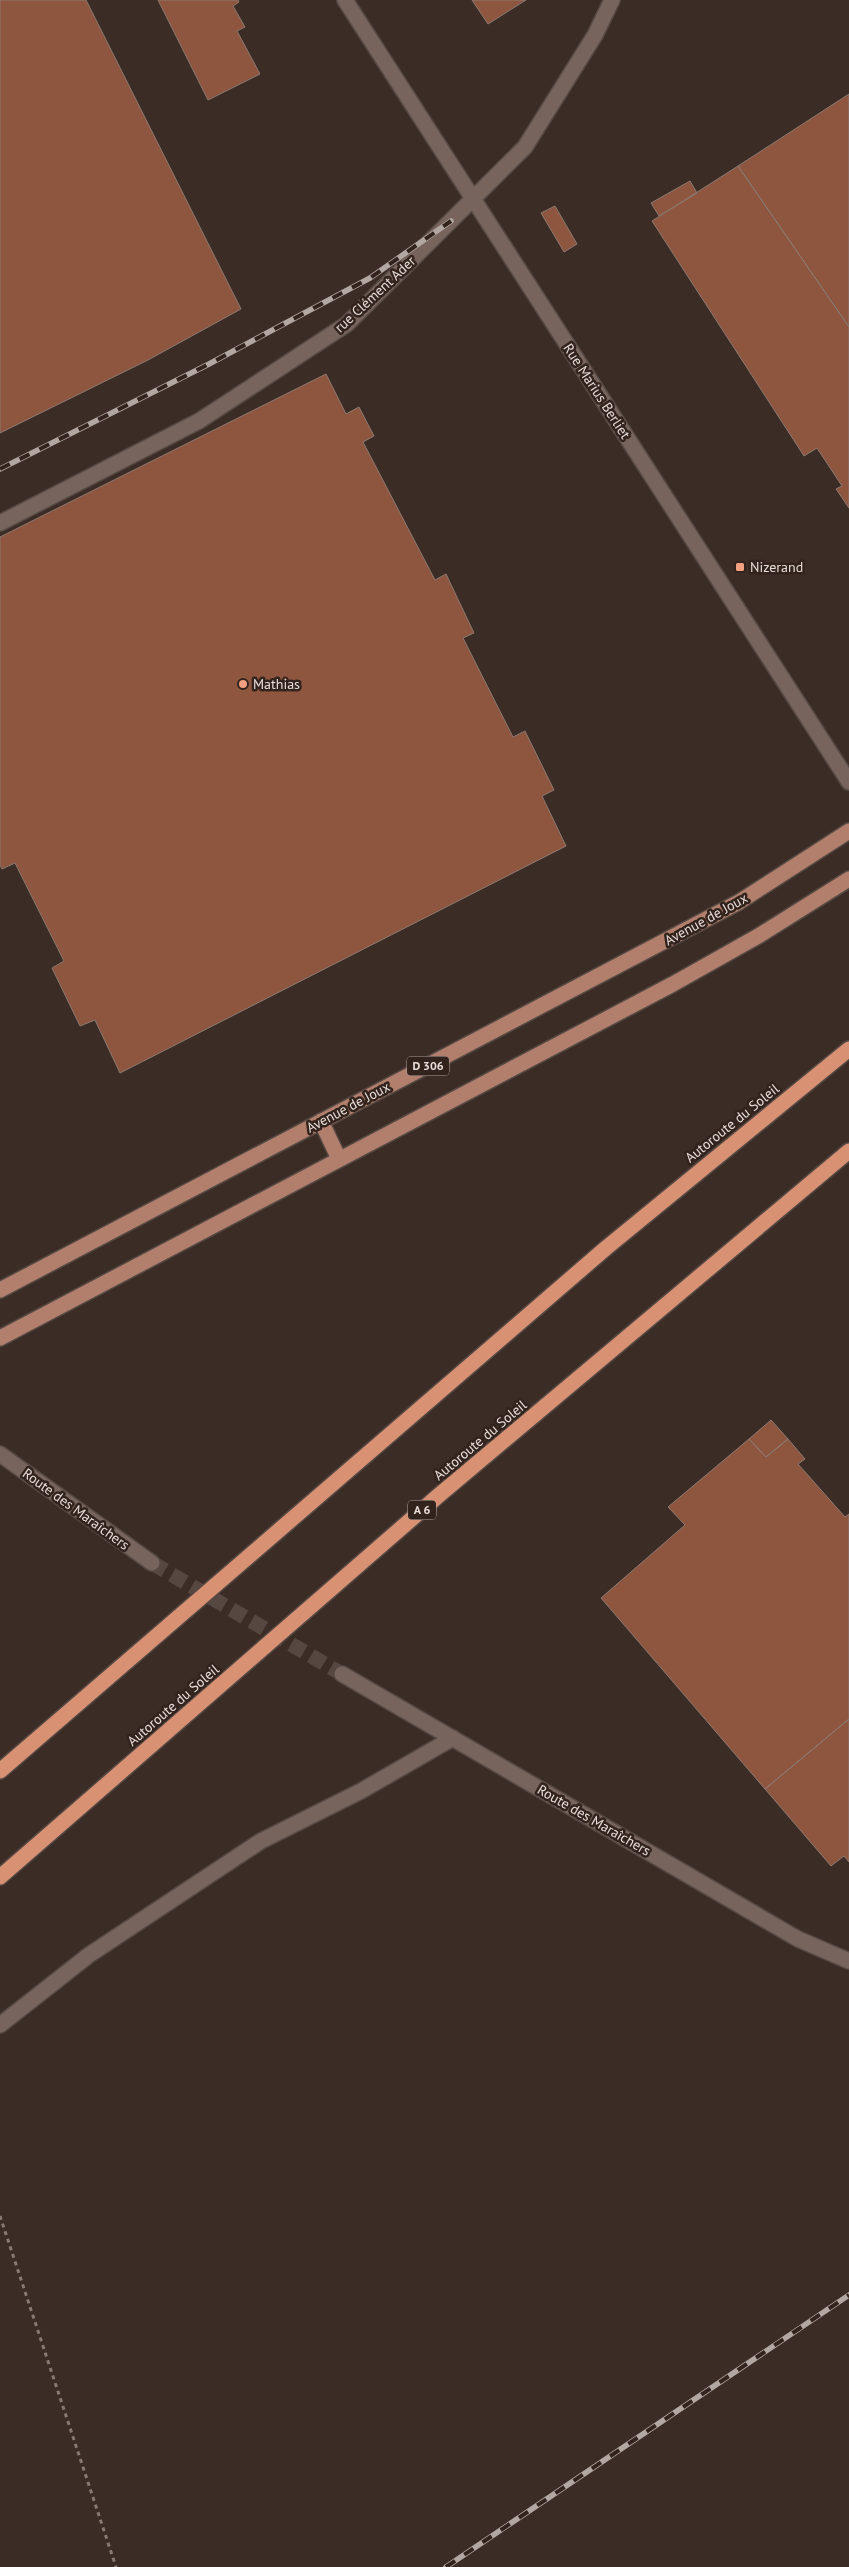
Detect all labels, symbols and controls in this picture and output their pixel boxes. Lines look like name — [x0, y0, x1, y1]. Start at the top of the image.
street label: rue Clément Ader — [331, 252, 419, 336]
street label: Rue Marius Berliet — [559, 340, 635, 442]
place label: Nizerand — [750, 558, 803, 576]
marker: Nizerand — [734, 561, 746, 573]
place label: Mathias — [253, 675, 300, 693]
marker: Mathias — [237, 678, 249, 690]
street label: Avenue de Joux — [661, 889, 751, 949]
road number: D 306 — [407, 1056, 449, 1076]
street label: Avenue de Joux — [303, 1077, 393, 1137]
street label: Autoroute du Soleil — [681, 1080, 783, 1166]
street label: Autoroute du Soleil — [430, 1396, 530, 1484]
street label: Route des Maraîchers — [19, 1464, 133, 1554]
road number: A 6 — [408, 1500, 436, 1520]
street label: Autoroute du Soleil — [123, 1660, 223, 1750]
street label: Route des Maraîchers — [534, 1780, 654, 1860]

